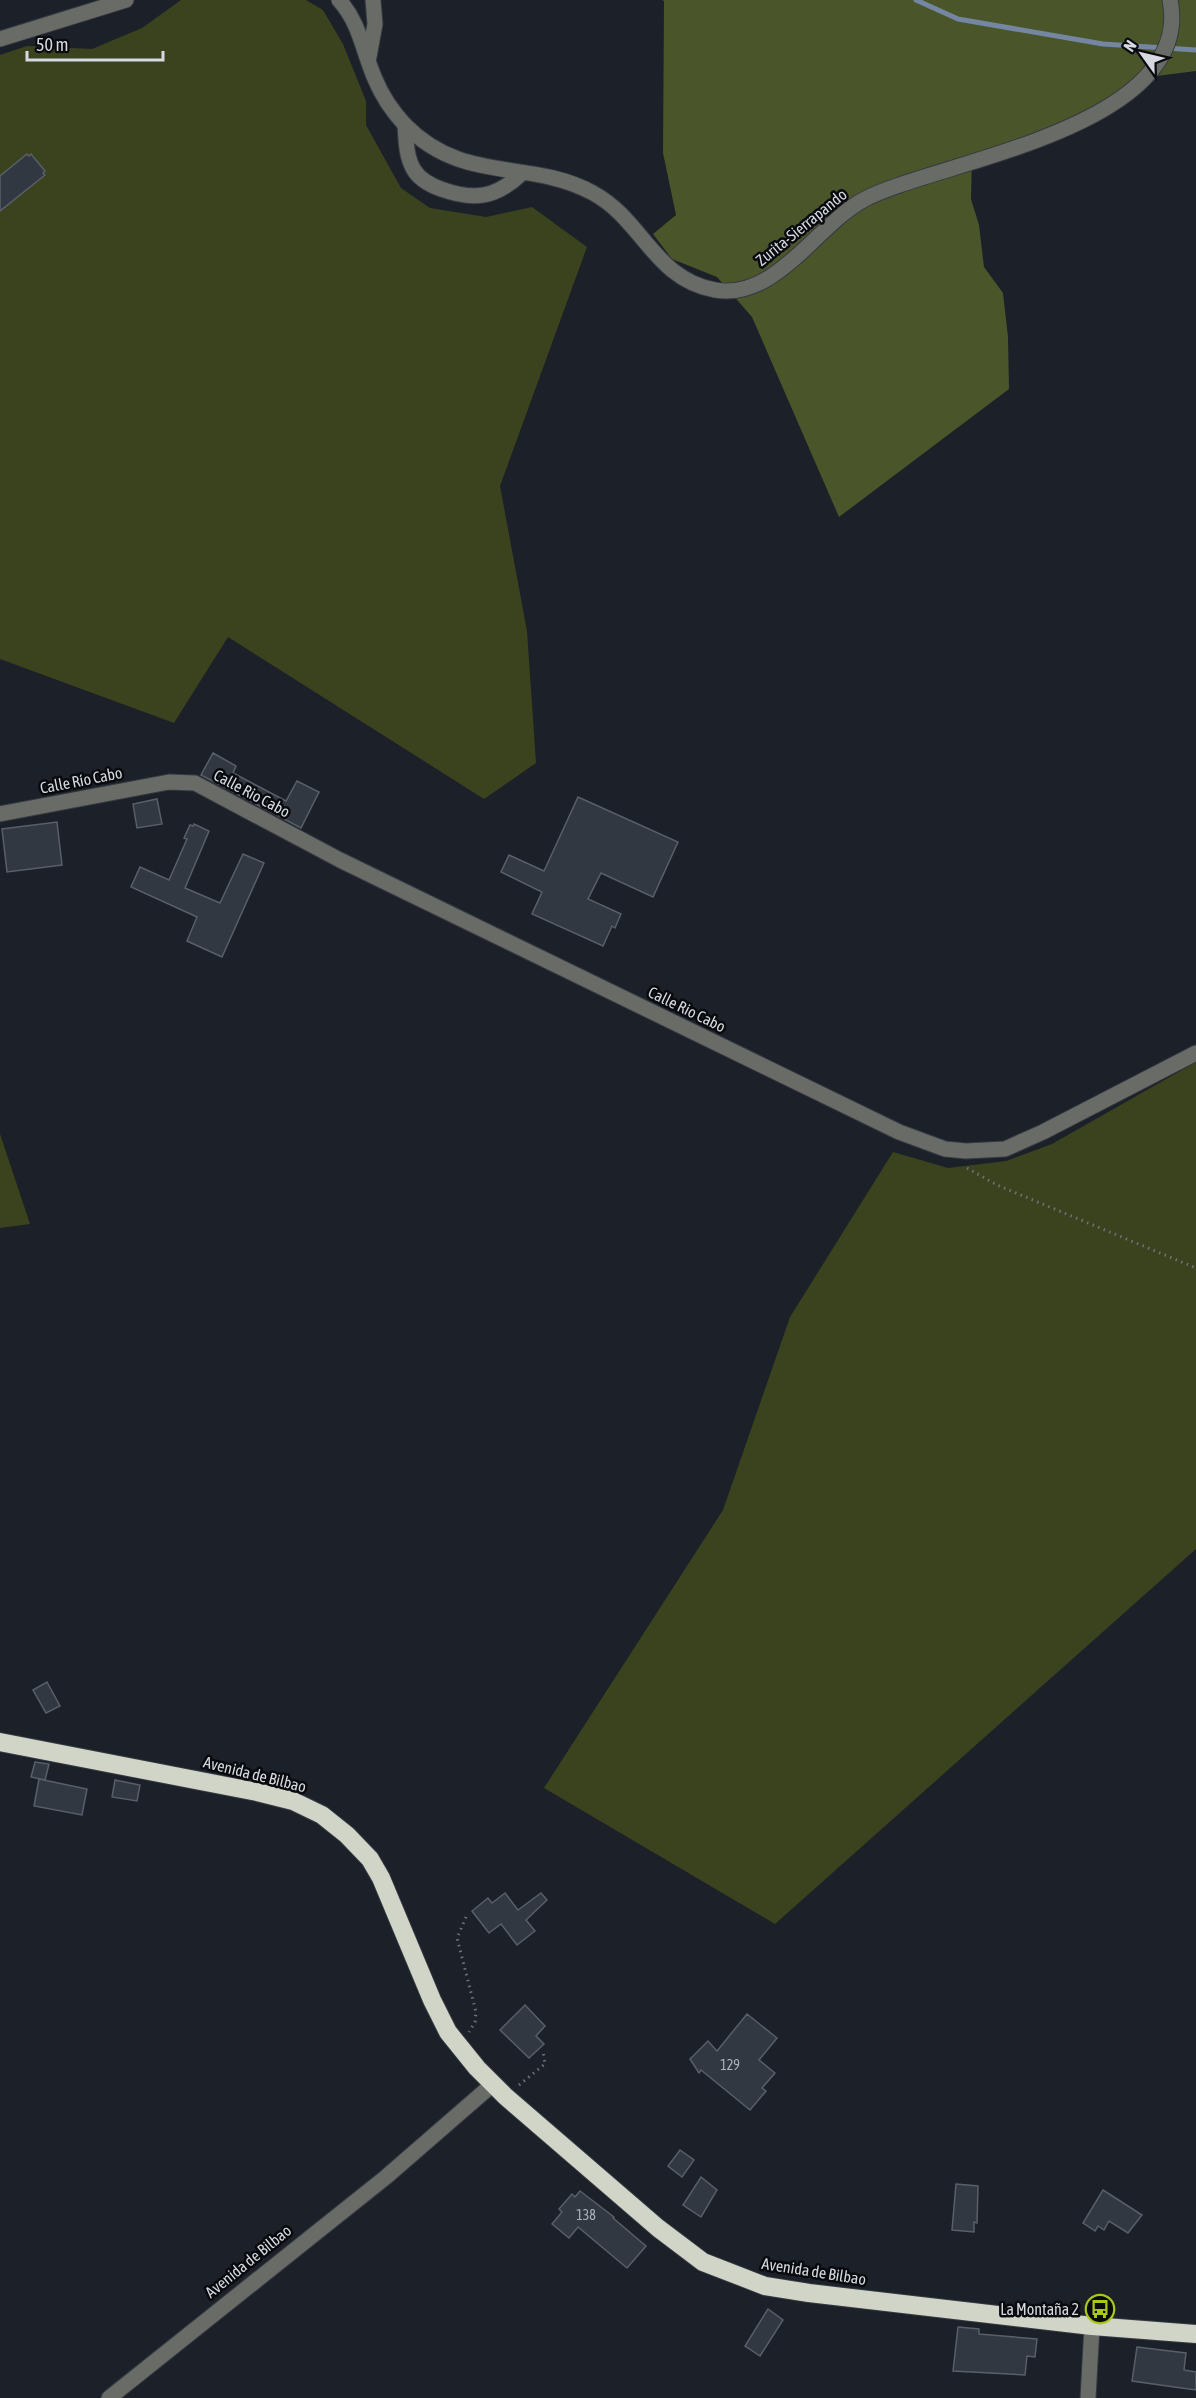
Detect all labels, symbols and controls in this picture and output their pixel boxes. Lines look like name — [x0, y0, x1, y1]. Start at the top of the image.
scale bar — [27, 24, 164, 62]
north arrow — [1112, 24, 1172, 84]
text: 50 m — [36, 34, 68, 55]
text: N — [1119, 37, 1140, 55]
street label: Zurita-Sierrapando — [752, 185, 851, 270]
street label: Calle Río Cabo — [38, 763, 124, 797]
street label: Calle Rio Cabo — [211, 765, 293, 821]
street label: Calle Rio Cabo — [646, 983, 728, 1035]
street label: Avenida de Bilbao — [202, 1753, 308, 1795]
house number: 129 — [720, 2057, 740, 2073]
house number: 138 — [576, 2207, 596, 2223]
street label: Avenida de Bilbao — [201, 2221, 295, 2301]
street label: Avenida de Bilbao — [761, 2254, 867, 2288]
bus stop icon: La Montaña 2 — [1084, 2293, 1116, 2325]
place label: La Montaña 2 — [1000, 2300, 1079, 2318]

